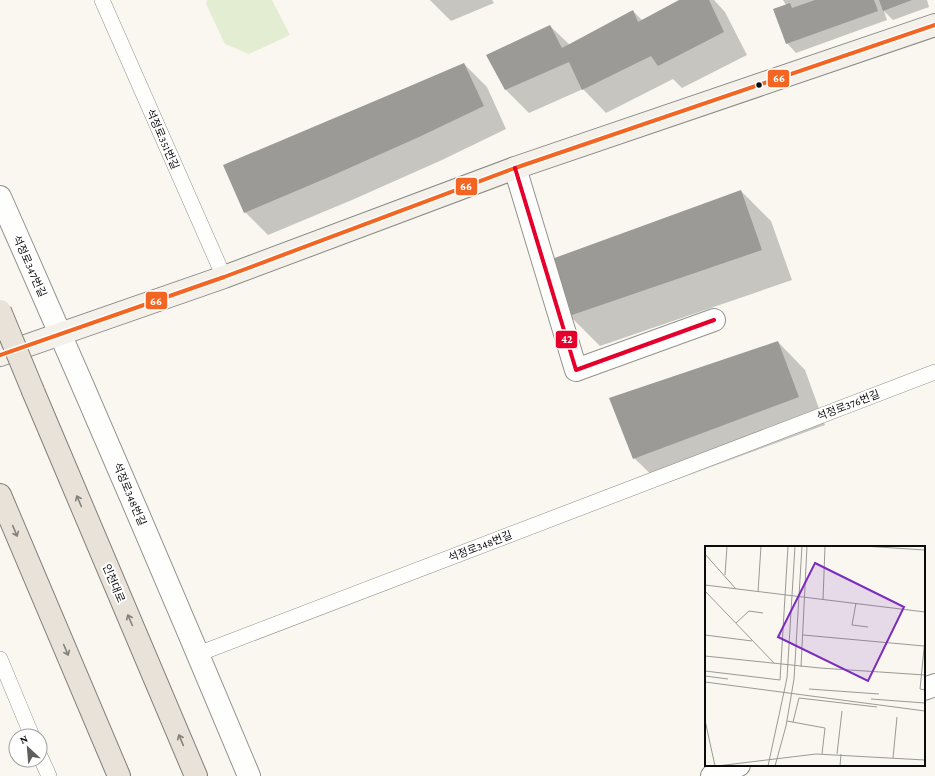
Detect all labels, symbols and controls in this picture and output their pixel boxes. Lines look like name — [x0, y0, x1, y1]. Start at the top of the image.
line badge: 66 — [767, 69, 790, 88]
text: 66 — [773, 72, 785, 84]
unlabelled marker — [754, 80, 764, 90]
street label: 석정로351번길 — [144, 107, 182, 171]
line badge: 66 — [455, 177, 478, 196]
text: 66 — [460, 180, 472, 192]
street label: 석정로347번길 — [11, 233, 49, 299]
line badge: 66 — [145, 291, 168, 310]
text: 66 — [150, 295, 162, 307]
line badge: 42 — [555, 330, 578, 349]
text: 42 — [561, 333, 573, 345]
street label: 석정로376번길 — [815, 388, 881, 422]
street label: 석정로348번길 — [111, 461, 149, 527]
one-way arrow — [75, 495, 83, 507]
one-way arrow — [12, 524, 19, 536]
street label: 석정로348번길 — [446, 528, 514, 564]
inset map — [705, 546, 925, 766]
street label: 인천대로 — [101, 562, 127, 604]
one-way arrow — [126, 615, 133, 627]
one-way arrow — [62, 644, 70, 656]
north arrow — [8, 728, 48, 768]
text: N — [18, 732, 30, 746]
one-way arrow — [177, 735, 184, 747]

